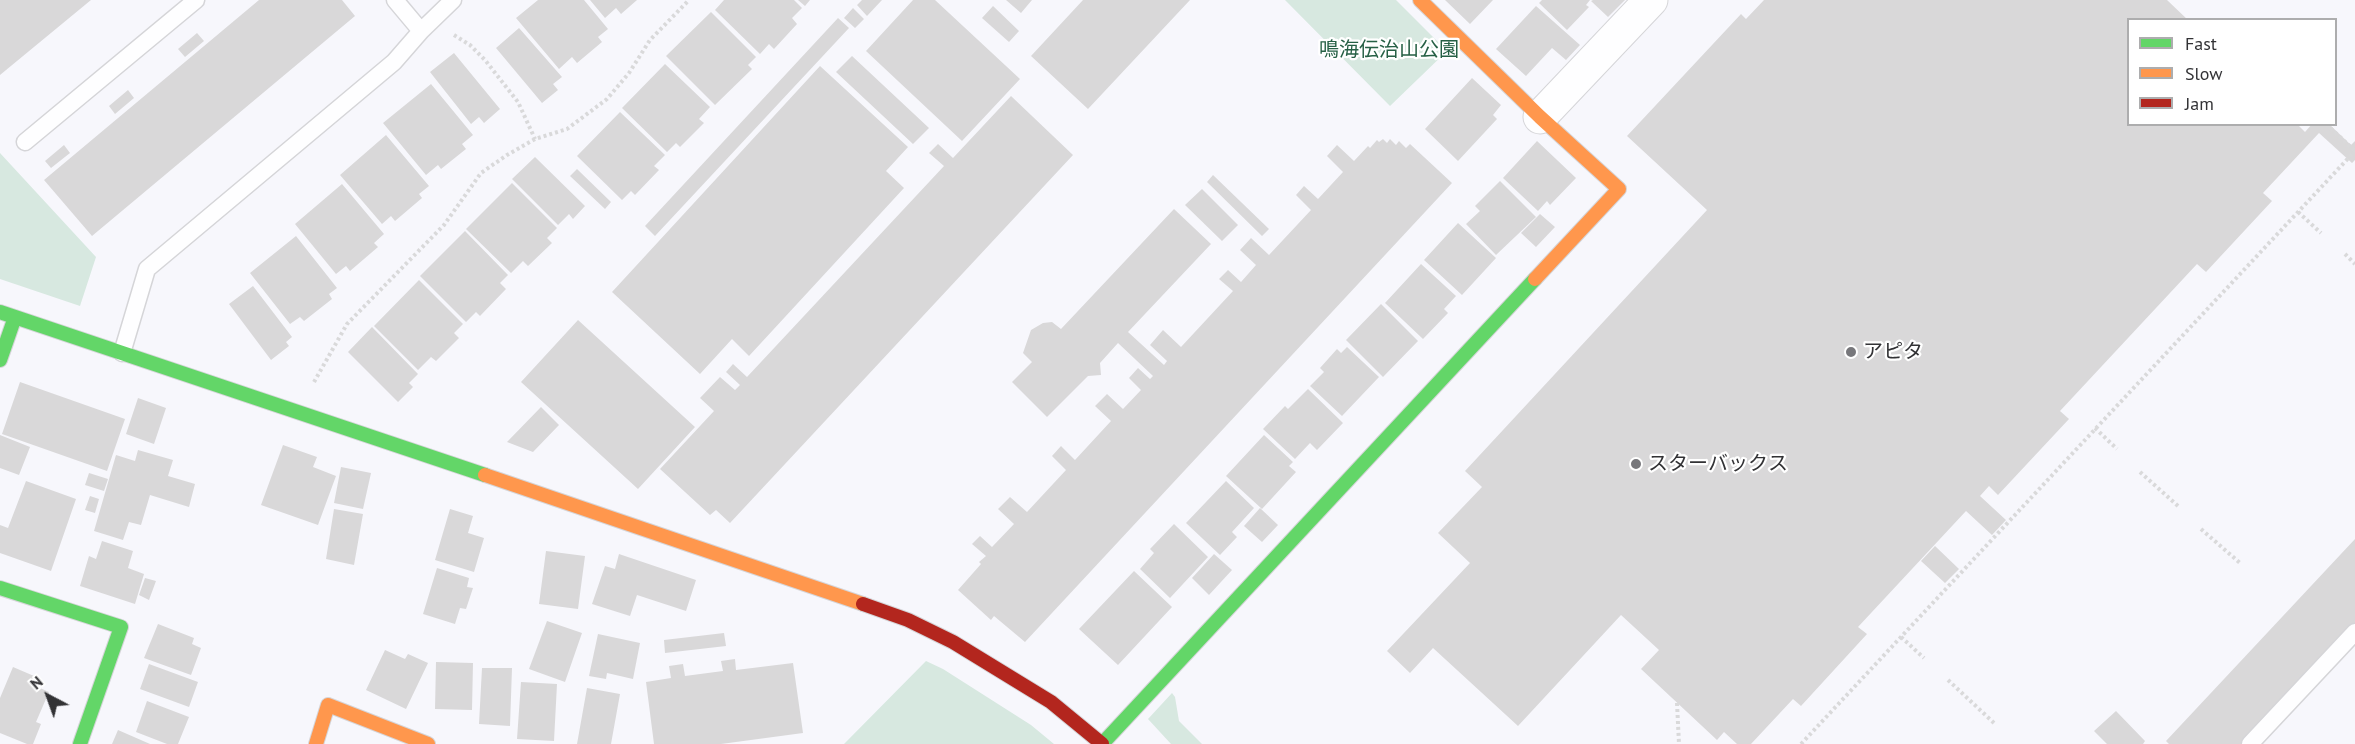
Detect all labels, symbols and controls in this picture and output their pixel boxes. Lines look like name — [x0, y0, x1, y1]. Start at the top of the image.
legend — [2127, 18, 2337, 126]
text: Fast — [2185, 32, 2217, 55]
park label: 鳴海伝治山公園 — [1319, 38, 1459, 62]
text: Slow — [2185, 62, 2223, 85]
text: Jam — [2185, 92, 2214, 115]
place label: アピタ — [1863, 340, 1923, 364]
marker: アピタ — [1844, 345, 1858, 359]
place label: スターバックス — [1648, 452, 1788, 476]
marker: スターバックス — [1629, 457, 1643, 471]
north arrow — [18, 666, 78, 726]
text: N — [26, 671, 47, 693]

